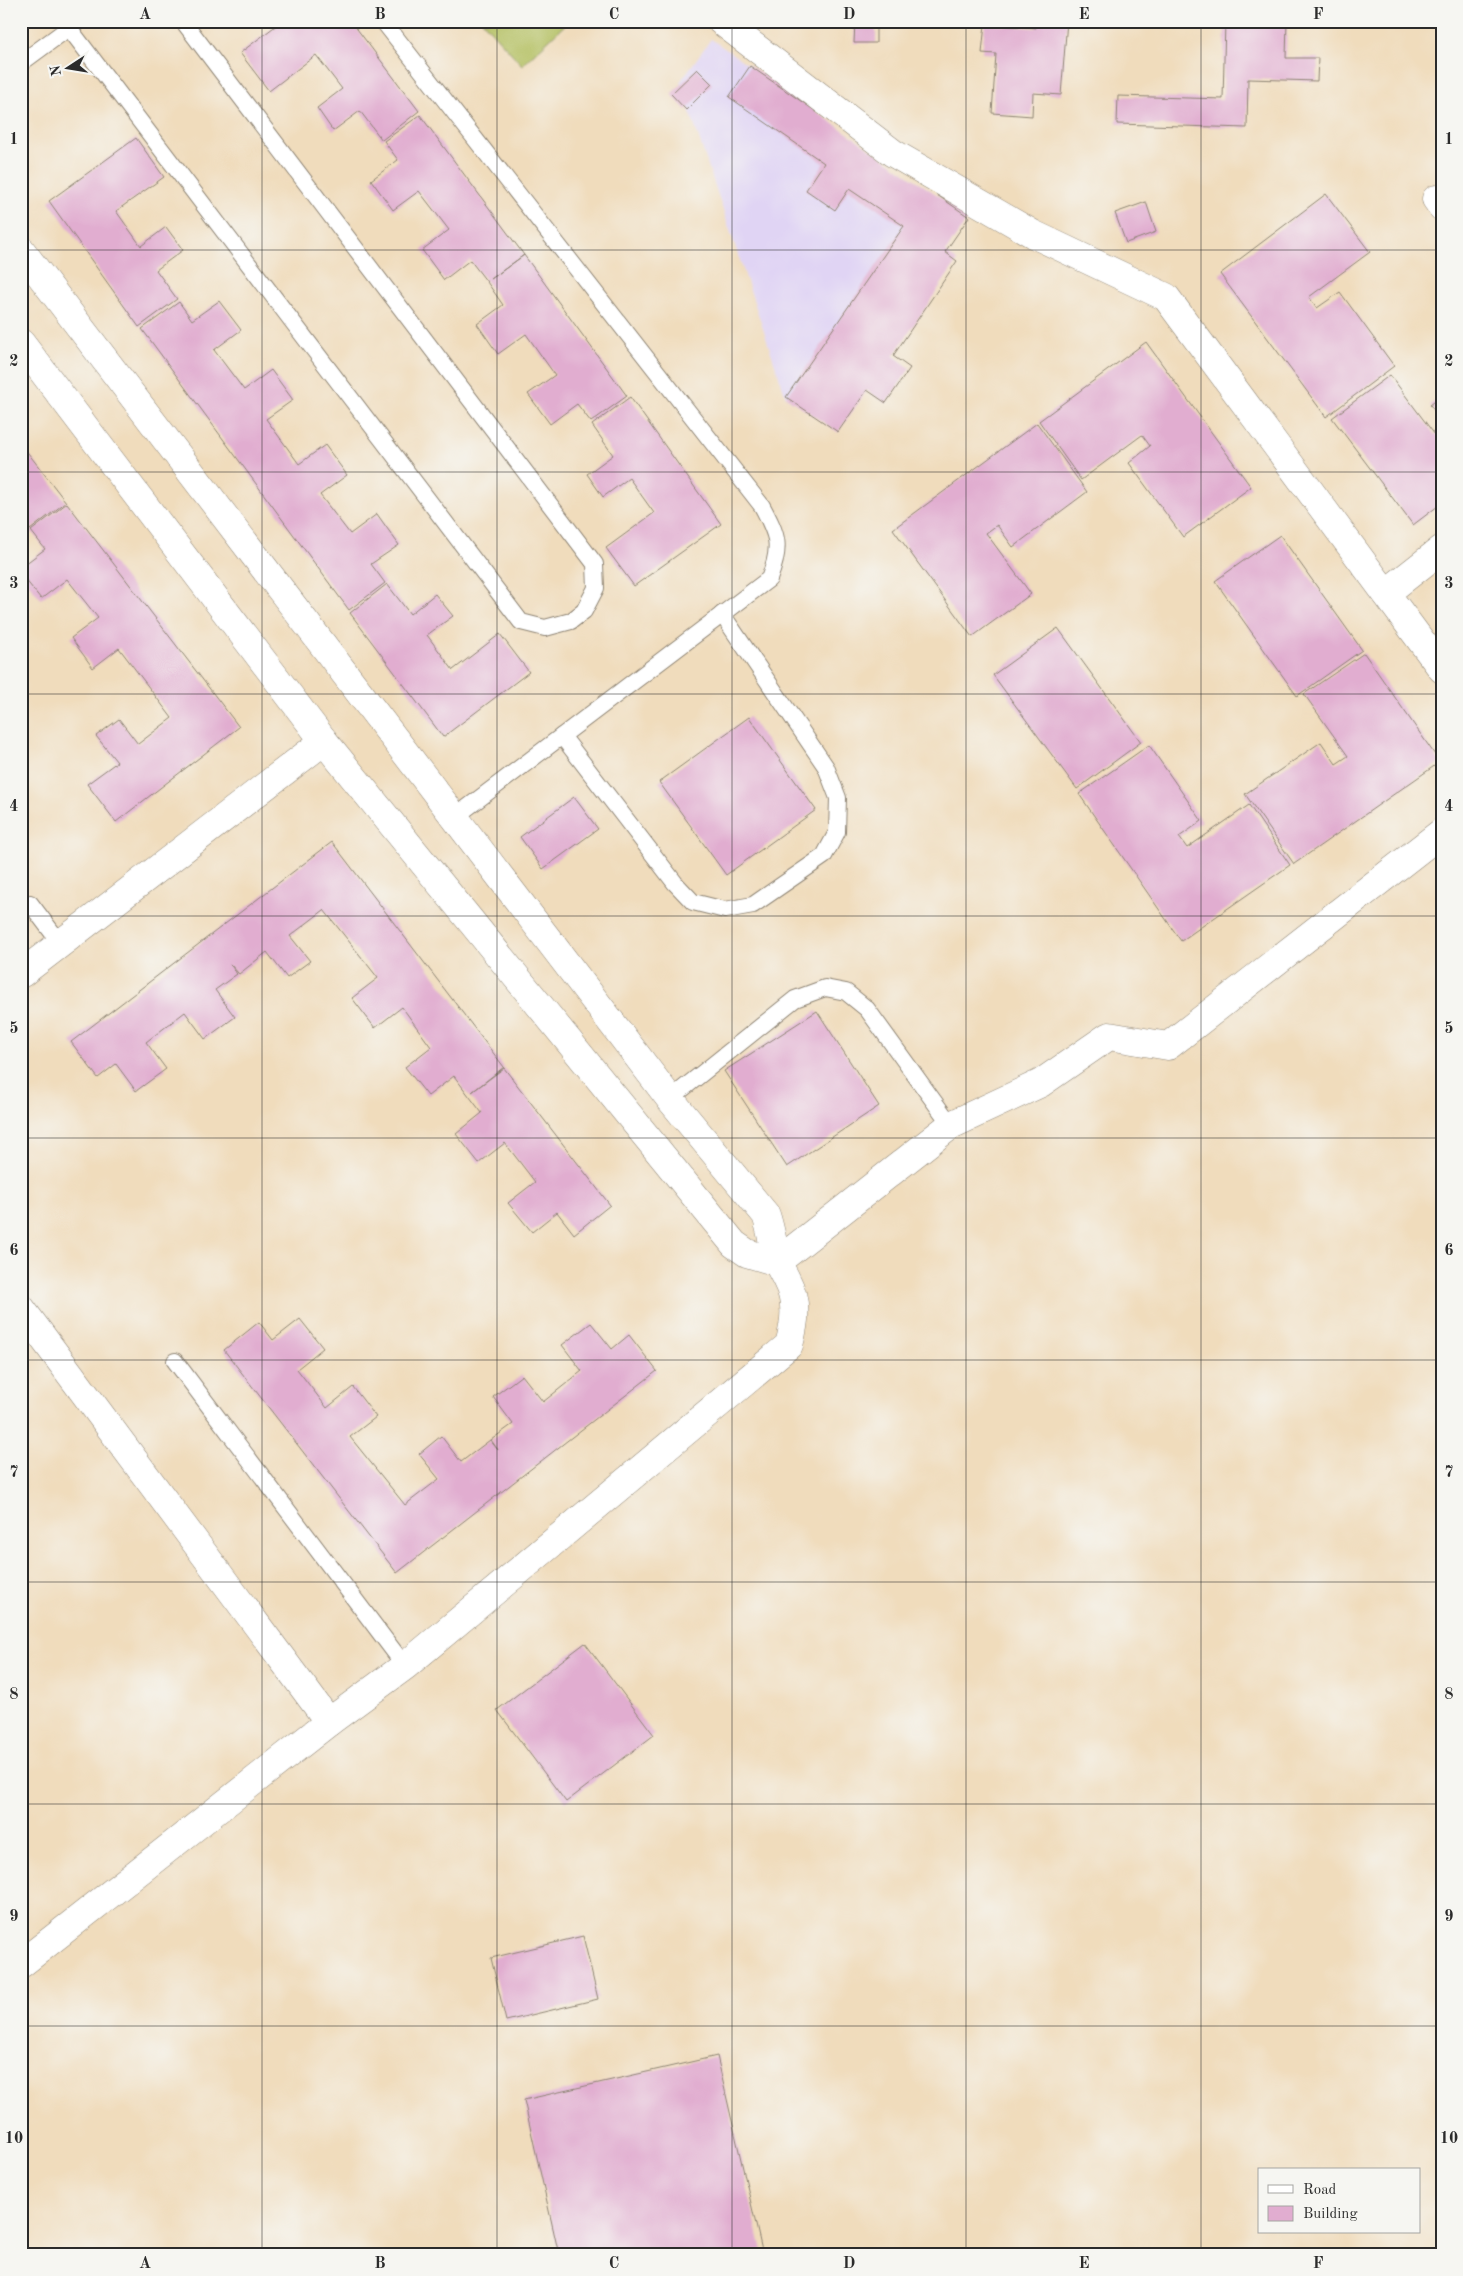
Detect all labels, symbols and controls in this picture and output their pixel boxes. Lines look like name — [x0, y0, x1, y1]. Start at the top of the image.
text: A — [139, 7, 151, 23]
text: B — [374, 7, 386, 23]
text: C — [609, 7, 619, 23]
text: D — [843, 7, 855, 23]
text: E — [1078, 7, 1090, 23]
text: F — [1313, 7, 1324, 23]
north arrow — [42, 42, 92, 92]
text: N — [48, 64, 64, 77]
text: 1 — [9, 132, 19, 148]
text: 1 — [1444, 132, 1454, 148]
text: 2 — [9, 354, 19, 370]
text: 2 — [1444, 354, 1454, 370]
text: 3 — [9, 576, 19, 592]
text: 3 — [1444, 576, 1454, 592]
text: 4 — [9, 799, 19, 815]
text: 4 — [1444, 799, 1454, 815]
text: 5 — [9, 1021, 19, 1037]
text: 5 — [1444, 1021, 1454, 1037]
text: 6 — [9, 1243, 19, 1259]
text: 6 — [1444, 1243, 1454, 1259]
text: 7 — [9, 1465, 19, 1481]
text: 7 — [1444, 1465, 1454, 1481]
text: 8 — [9, 1687, 19, 1703]
text: 8 — [1444, 1687, 1454, 1703]
text: 9 — [9, 1909, 19, 1925]
text: 9 — [1444, 1909, 1454, 1925]
text: 10 — [5, 2131, 23, 2147]
text: 10 — [1440, 2131, 1458, 2147]
legend — [1258, 2168, 1420, 2234]
text: Road — [1303, 2183, 1337, 2198]
text: Building — [1303, 2207, 1358, 2222]
text: A — [139, 2256, 151, 2272]
text: B — [374, 2256, 386, 2272]
text: C — [609, 2256, 619, 2272]
text: D — [843, 2256, 855, 2272]
text: E — [1078, 2256, 1090, 2272]
text: F — [1313, 2256, 1324, 2272]

